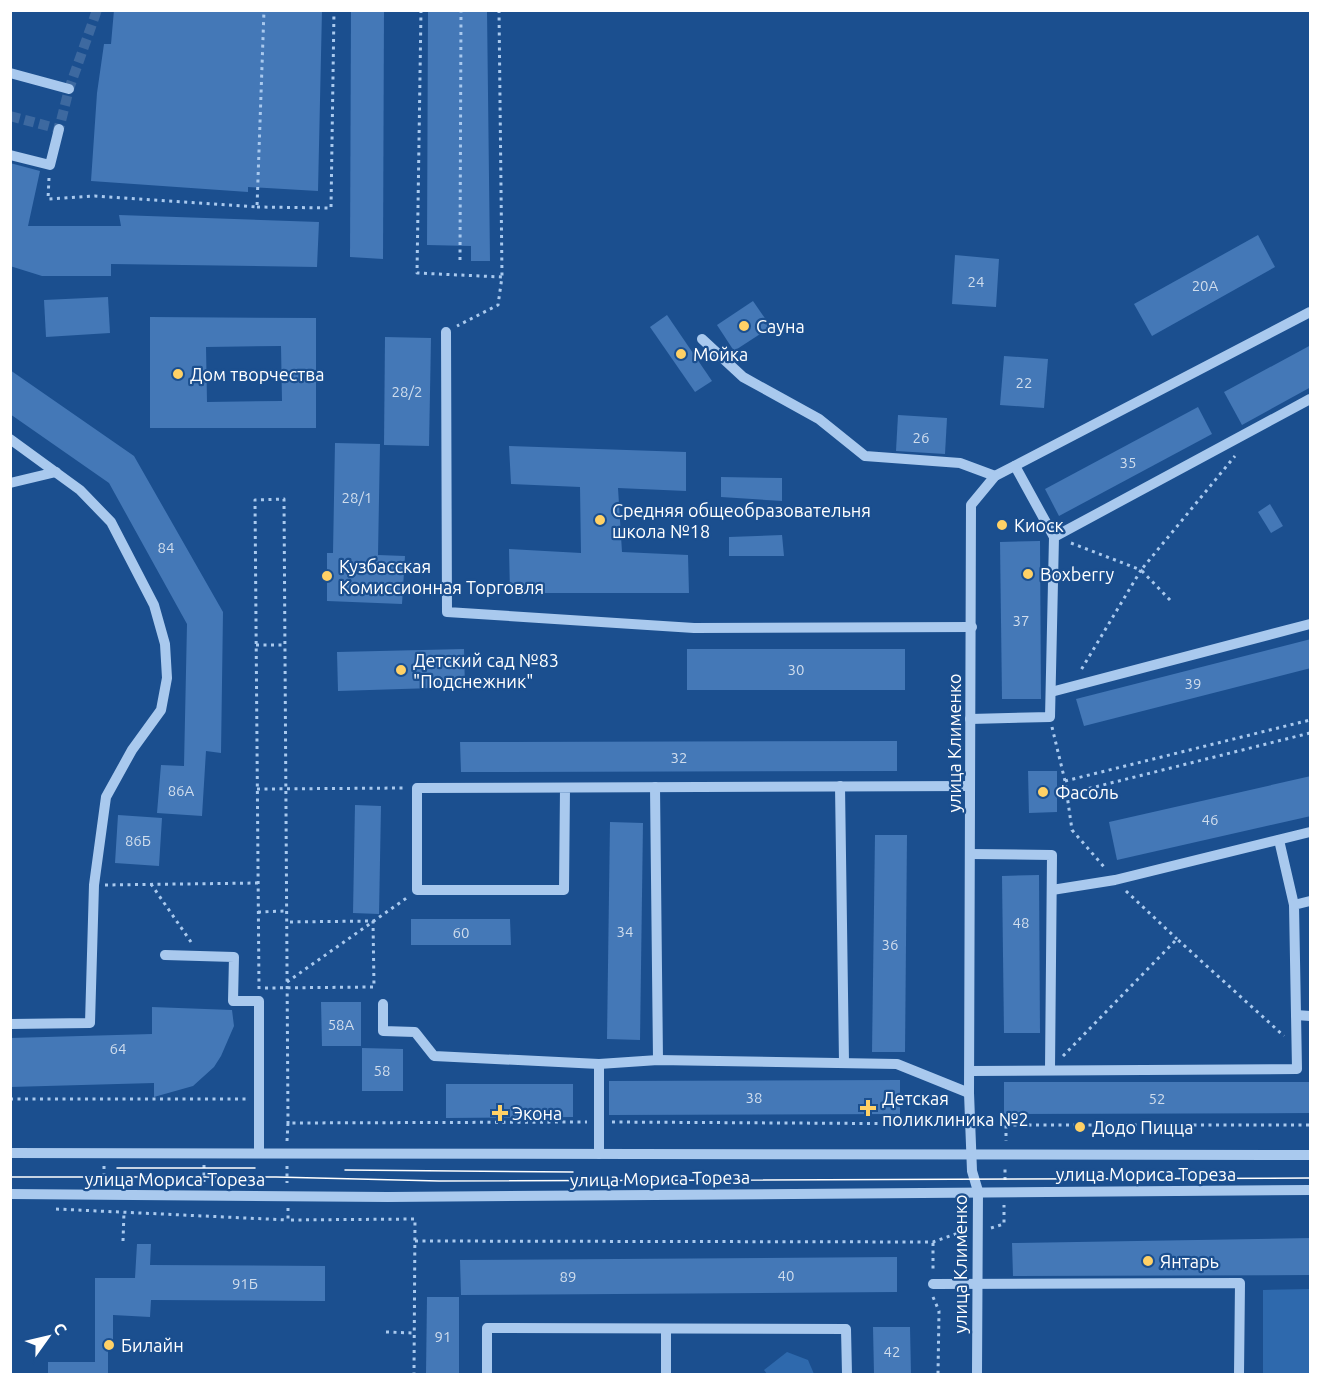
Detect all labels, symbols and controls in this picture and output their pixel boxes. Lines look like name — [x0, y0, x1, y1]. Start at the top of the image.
house number: 24 — [968, 273, 984, 290]
house number: 20А — [1192, 277, 1219, 294]
place label: Сауна — [756, 316, 805, 336]
marker: Сауна — [737, 319, 751, 333]
place label: Мойка — [693, 344, 748, 364]
marker: Мойка — [674, 347, 688, 361]
place label: Дом творчества — [190, 364, 324, 384]
marker: Дом творчества — [171, 367, 185, 381]
house number: 22 — [1016, 374, 1032, 391]
house number: 28/2 — [392, 383, 422, 400]
house number: 26 — [913, 429, 929, 446]
house number: 35 — [1120, 454, 1136, 471]
house number: 28/1 — [342, 489, 372, 506]
place label: Средняя общеобразовательня школа №18 — [612, 500, 871, 541]
marker: Средняя общеобразовательня школа №18 — [593, 513, 607, 527]
place label: Киоск — [1014, 515, 1064, 535]
marker: Киоск — [995, 518, 1009, 532]
house number: 84 — [158, 539, 174, 556]
place label: Кузбасская Комиссионная Торговля — [339, 556, 544, 597]
place label: Boxberry — [1040, 564, 1114, 584]
marker: Boxberry — [1021, 567, 1035, 581]
marker: Кузбасская Комиссионная Торговля — [320, 569, 334, 583]
house number: 37 — [1013, 612, 1029, 629]
place label: Детский сад №83 "Подснежник" — [413, 650, 559, 691]
house number: 30 — [788, 661, 804, 678]
marker: Детский сад №83 "Подснежник" — [394, 663, 408, 677]
street label: улица Клименко — [944, 674, 964, 812]
house number: 39 — [1185, 675, 1201, 692]
house number: 32 — [671, 749, 687, 766]
house number: 86А — [168, 782, 195, 799]
place label: Фасоль — [1055, 782, 1118, 802]
marker: Фасоль — [1036, 785, 1050, 799]
house number: 46 — [1202, 811, 1218, 828]
house number: 86Б — [125, 832, 151, 849]
house number: 48 — [1013, 914, 1029, 931]
house number: 34 — [617, 923, 633, 940]
house number: 60 — [453, 924, 469, 941]
house number: 36 — [882, 936, 898, 953]
house number: 58А — [328, 1016, 355, 1033]
house number: 64 — [110, 1040, 126, 1057]
house number: 58 — [374, 1062, 390, 1079]
place label: Детская поликлиника №2 — [882, 1088, 1029, 1129]
house number: 38 — [746, 1089, 762, 1106]
house number: 52 — [1149, 1090, 1165, 1107]
marker: Детская поликлиника №2 — [859, 1099, 877, 1117]
place label: Экона — [512, 1103, 562, 1123]
marker: Экона — [493, 1106, 507, 1120]
place label: Додо Пицца — [1092, 1117, 1194, 1137]
marker: Додо Пицца — [1073, 1120, 1087, 1134]
street label: улица Мориса Тореза — [1056, 1164, 1236, 1184]
street label: улица Мориса Тореза — [570, 1166, 750, 1190]
street label: улица Мориса Тореза — [85, 1169, 265, 1189]
street label: улица Клименко — [950, 1195, 970, 1333]
place label: Янтарь — [1160, 1251, 1219, 1271]
marker: Янтарь — [1141, 1254, 1155, 1268]
house number: 40 — [778, 1267, 794, 1284]
house number: 89 — [560, 1268, 576, 1285]
house number: 91Б — [232, 1275, 258, 1292]
north arrow — [18, 1307, 78, 1367]
text: С — [50, 1319, 71, 1338]
house number: 91 — [435, 1328, 451, 1345]
place label: Билайн — [121, 1335, 184, 1355]
marker: Билайн — [102, 1338, 116, 1352]
house number: 42 — [884, 1343, 900, 1360]

